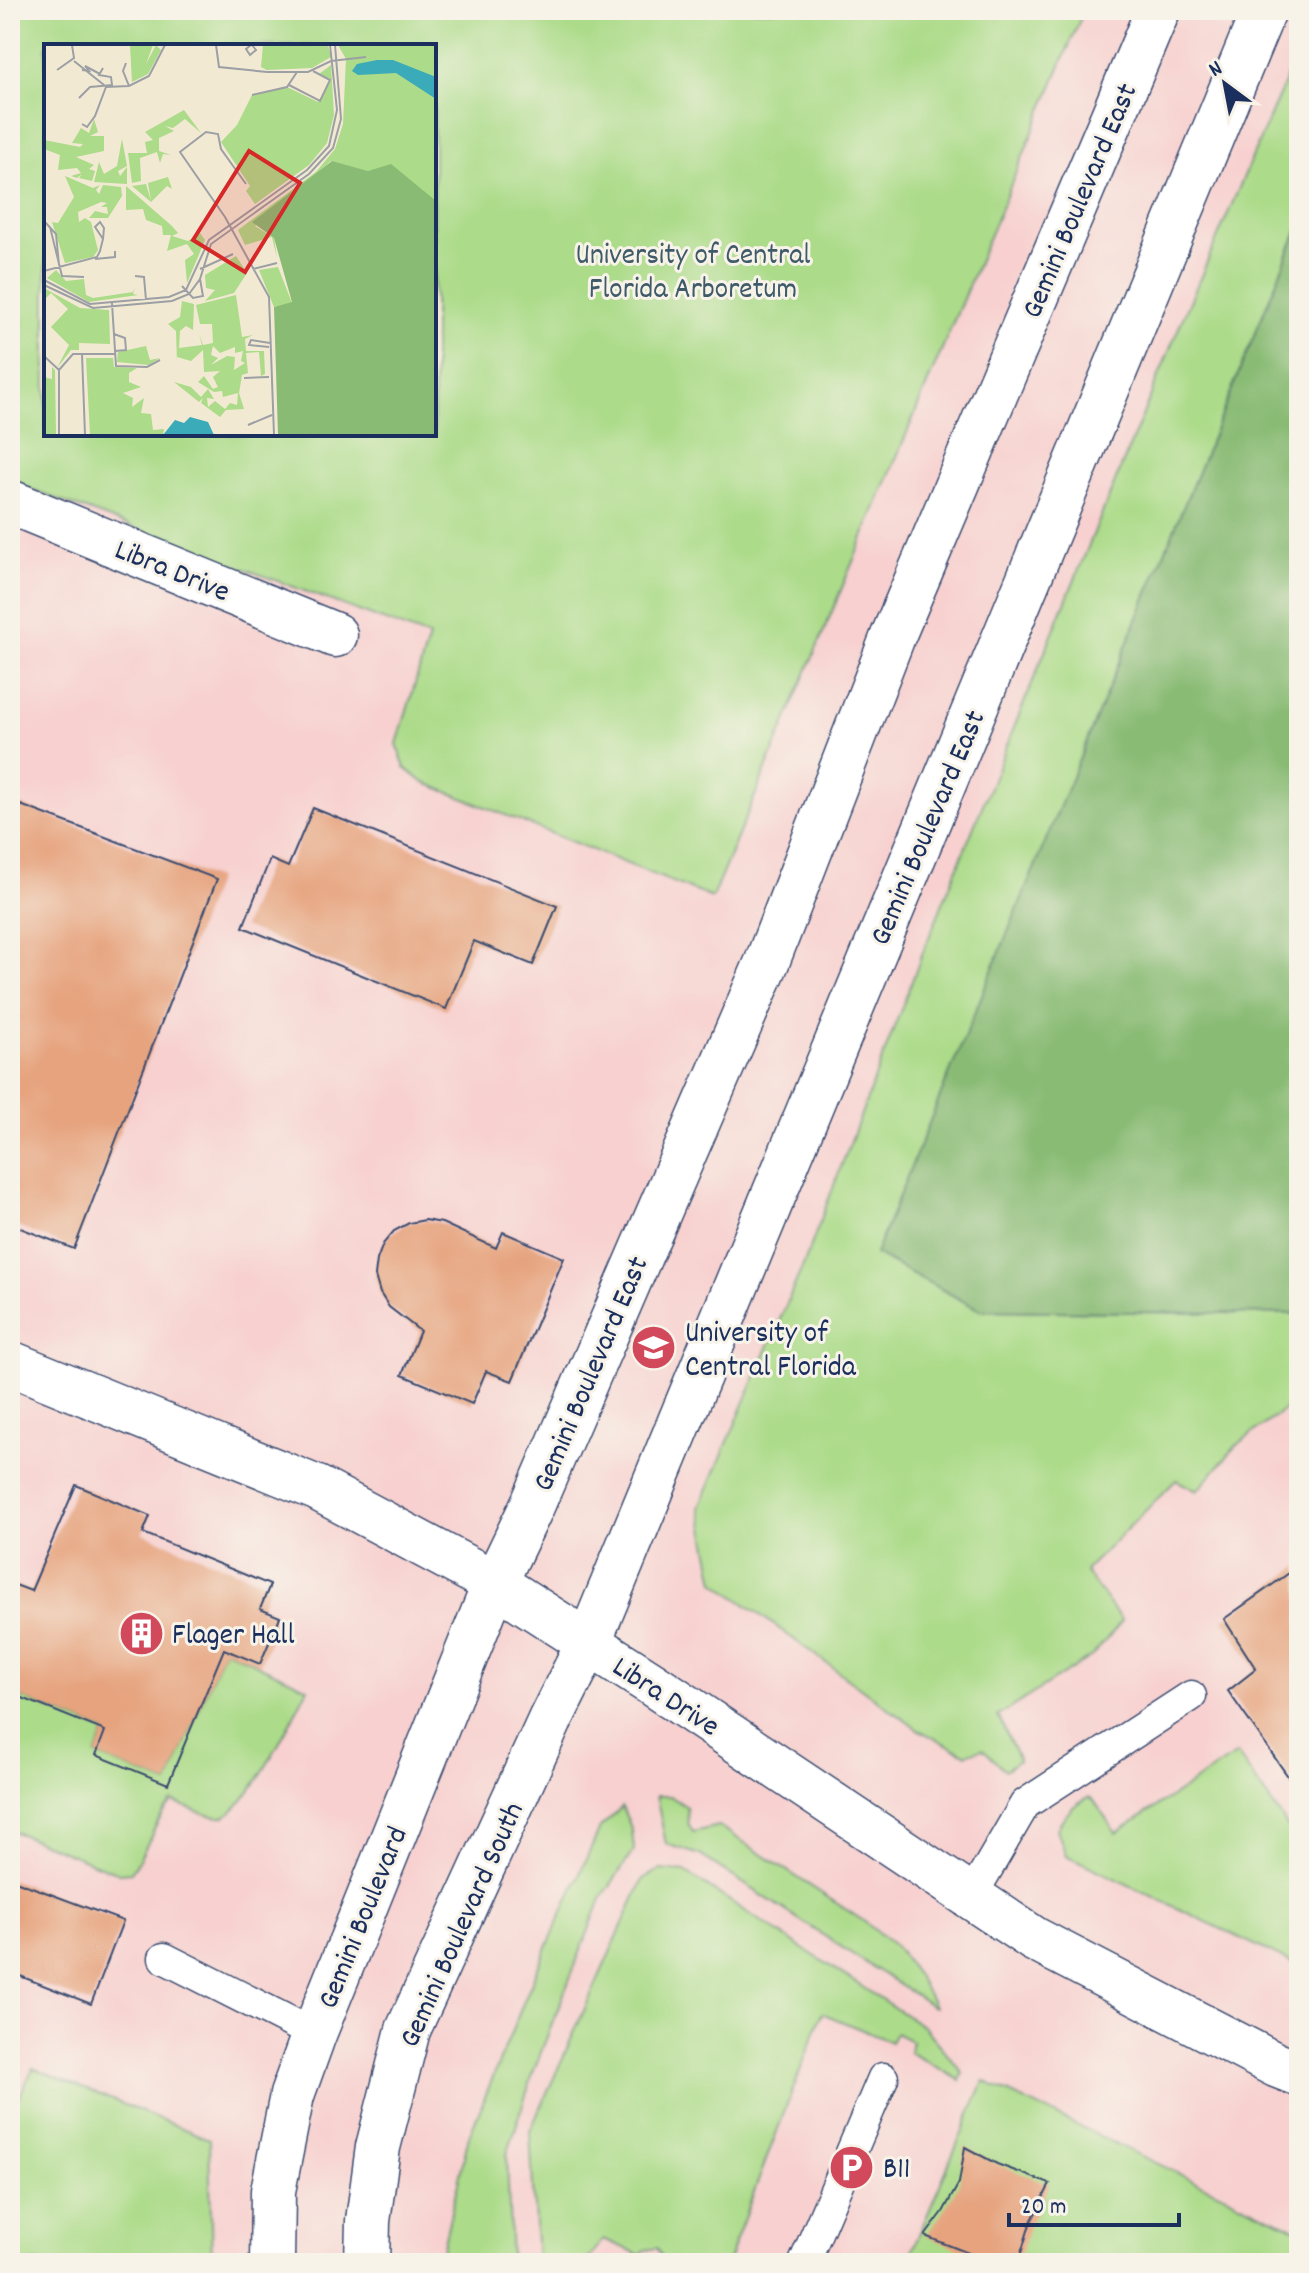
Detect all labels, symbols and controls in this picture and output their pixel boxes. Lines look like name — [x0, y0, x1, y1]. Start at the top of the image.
inset map — [44, 44, 436, 436]
north arrow — [1185, 44, 1265, 124]
text: N — [1203, 54, 1229, 86]
street label: Gemini Boulevard East — [1013, 78, 1151, 326]
park label: University of Central Florida Arboretum — [576, 236, 810, 313]
street label: Libra Drive — [107, 531, 235, 616]
street label: Gemini Boulevard East — [861, 705, 999, 953]
street label: Gemini Boulevard East — [524, 1251, 662, 1499]
place label: University of Central Florida — [685, 1314, 857, 1391]
school or university icon: University of Central Florida — [630, 1324, 678, 1372]
building icon: Flager Hall — [117, 1609, 165, 1657]
place label: Flager Hall — [172, 1616, 295, 1659]
street label: Libra Drive — [602, 1648, 727, 1750]
street label: Gemini Boulevard South — [391, 1796, 538, 2055]
street label: Gemini Boulevard — [309, 1821, 421, 2016]
parking icon: B11 — [828, 2143, 876, 2191]
place label: B11 — [883, 2150, 910, 2193]
scale bar — [1009, 2177, 1179, 2227]
text: 20 m — [1021, 2191, 1067, 2225]

